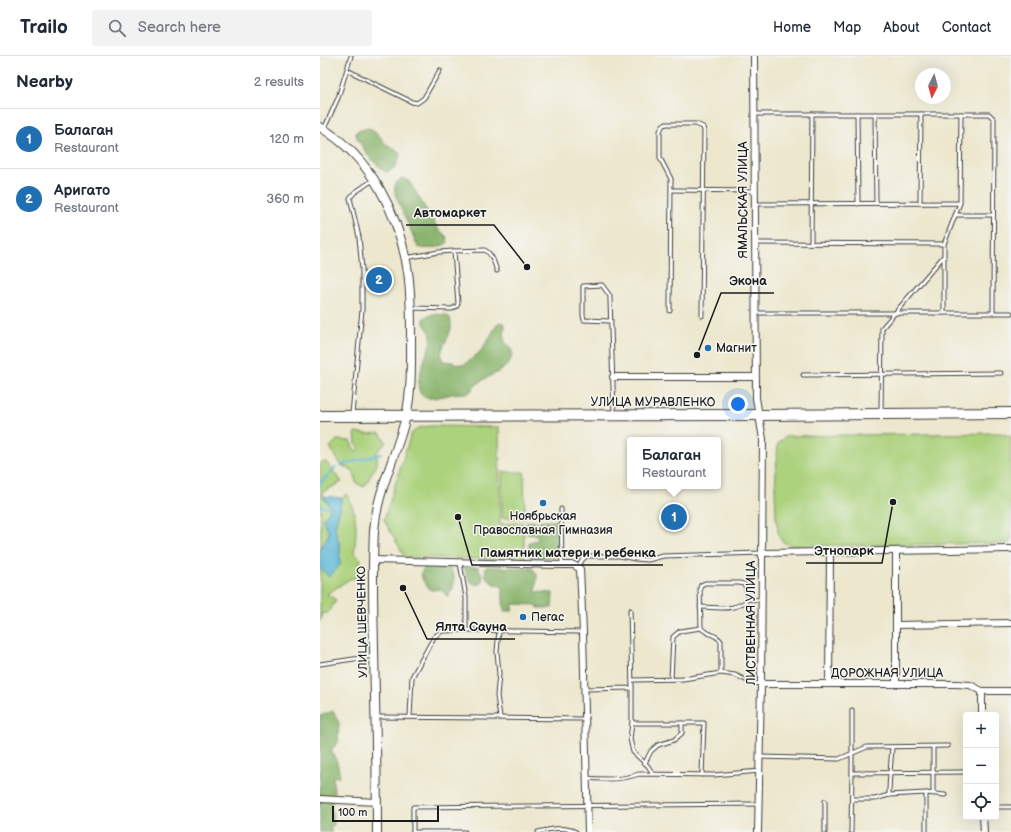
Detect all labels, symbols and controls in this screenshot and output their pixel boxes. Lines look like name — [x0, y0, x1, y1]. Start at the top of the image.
search box — [92, 10, 372, 46]
text: Trailo — [20, 16, 68, 39]
icon: search — [106, 17, 128, 39]
text: Search here — [138, 18, 221, 37]
text: Home — [773, 19, 811, 36]
text: Map — [833, 19, 861, 36]
text: About — [883, 19, 920, 36]
text: Contact — [942, 19, 991, 36]
north arrow — [915, 68, 951, 104]
text: Nearby — [16, 72, 73, 92]
text: 2 results — [254, 74, 304, 90]
text: Балаган — [54, 121, 113, 140]
text: 1 — [26, 131, 32, 147]
text: 120 m — [269, 131, 304, 147]
text: Restaurant — [54, 140, 119, 156]
street label: ЯМАЛЬСКАЯ УЛИЦА — [736, 141, 751, 258]
text: Аригато — [54, 181, 110, 200]
text: 2 — [25, 191, 33, 207]
text: 360 m — [266, 191, 304, 207]
text: Restaurant — [54, 200, 119, 216]
callout: Автомаркет — [406, 200, 494, 225]
text: Автомаркет — [413, 205, 487, 221]
pin: 2 — [366, 265, 392, 295]
callout: Экона — [721, 268, 774, 293]
text: Экона — [729, 273, 767, 289]
place label: Магнит — [716, 341, 757, 356]
marker: Магнит — [703, 343, 713, 353]
your location — [728, 394, 748, 414]
street label: УЛИЦА МУРАВЛЕНКО — [591, 395, 716, 410]
popup — [627, 437, 721, 489]
text: Балаган — [642, 446, 701, 465]
text: Restaurant — [642, 465, 706, 481]
marker: Ноябрьская Православная Гимназия — [538, 498, 548, 508]
pin: 1 — [661, 502, 687, 532]
place label: Ноябрьская Православная Гимназия — [473, 509, 613, 538]
callout: Этнопарк — [806, 538, 882, 563]
callout: Памятник матери и ребенка — [472, 540, 663, 565]
text: Этнопарк — [814, 543, 875, 559]
text: Памятник матери и ребенка — [480, 545, 656, 561]
street label: ЛИСТВЕННАЯ УЛИЦА — [744, 560, 759, 686]
street label: УЛИЦА ШЕВЧЕНКО — [354, 566, 371, 678]
place label: Пегас — [531, 610, 564, 625]
marker: Пегас — [518, 612, 528, 622]
callout: Ялта Сауна — [427, 614, 515, 639]
text: Ялта Сауна — [435, 619, 507, 635]
street label: ДОРОЖНАЯ УЛИЦА — [831, 666, 944, 681]
map controls — [963, 712, 999, 820]
button: + — [963, 712, 999, 748]
button: − — [963, 748, 999, 784]
button: locate — [963, 784, 999, 820]
scale bar — [332, 804, 439, 823]
text: 100 m — [338, 806, 367, 819]

